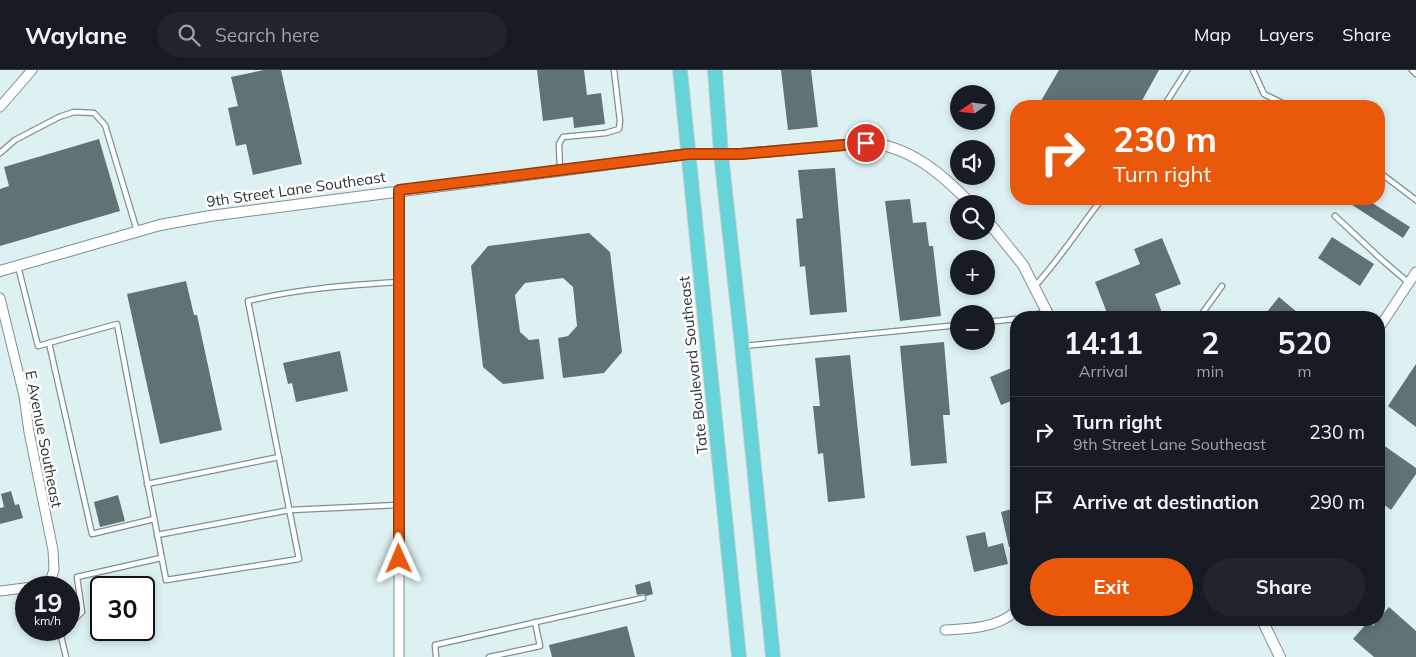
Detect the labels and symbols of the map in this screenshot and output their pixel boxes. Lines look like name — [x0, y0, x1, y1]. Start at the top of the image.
north arrow — [950, 85, 995, 130]
pin — [845, 122, 887, 164]
street label: 9th Street Lane Southeast — [205, 167, 387, 211]
street label: Tate Boulevard Southeast — [674, 275, 712, 455]
street label: E Avenue Southeast — [21, 369, 67, 509]
position arrow — [372, 532, 424, 584]
speed limit sign: 30 — [90, 576, 155, 641]

